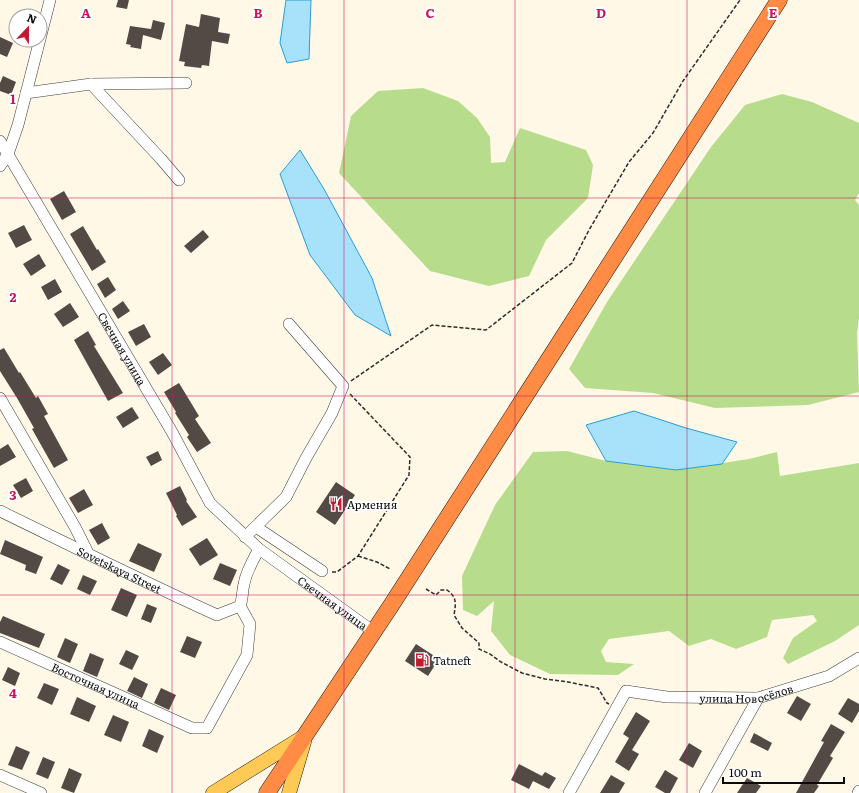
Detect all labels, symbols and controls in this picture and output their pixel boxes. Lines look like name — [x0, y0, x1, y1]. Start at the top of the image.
text: A — [81, 3, 91, 22]
text: B — [254, 3, 263, 22]
text: C — [425, 3, 435, 22]
text: D — [596, 3, 606, 22]
text: E — [769, 3, 778, 22]
north arrow — [8, 8, 48, 48]
text: N — [25, 9, 39, 27]
text: 1 — [10, 89, 16, 108]
text: 2 — [10, 287, 17, 306]
street label: Свечная улица — [95, 309, 151, 388]
text: 3 — [9, 485, 17, 504]
restaurant icon: Армения — [328, 496, 344, 512]
place label: Армения — [347, 496, 398, 512]
street label: Sovetskaya Street — [75, 542, 165, 597]
street label: Свечная улица — [295, 572, 371, 633]
fuel station icon: Tatneft — [414, 652, 430, 668]
place label: Tatneft — [433, 652, 472, 668]
street label: Восточная улица — [49, 658, 143, 712]
street label: улица Новосёлов — [699, 680, 795, 706]
text: 4 — [9, 683, 17, 702]
scale bar — [723, 759, 844, 785]
text: 100 m — [729, 763, 762, 781]

